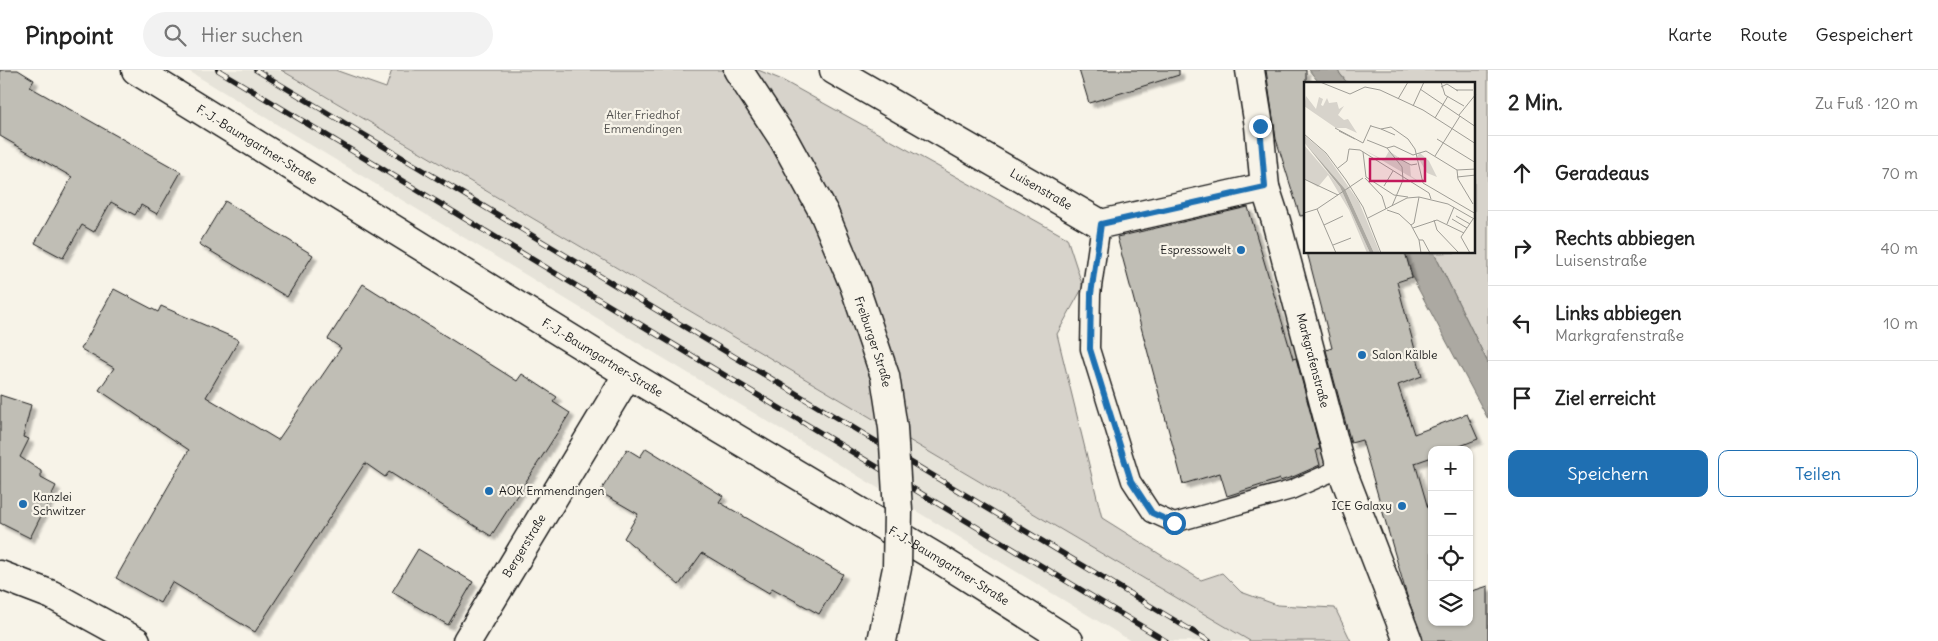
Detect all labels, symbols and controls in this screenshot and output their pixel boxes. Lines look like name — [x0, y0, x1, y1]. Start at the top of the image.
search box — [143, 12, 493, 57]
text: Pinpoint — [25, 20, 113, 50]
icon: search — [161, 21, 189, 49]
text: Hier suchen — [201, 23, 303, 47]
text: Karte — [1668, 23, 1712, 46]
text: Route — [1740, 23, 1787, 46]
text: Gespeichert — [1815, 23, 1913, 46]
inset map — [1304, 82, 1476, 254]
text: 2 Min. — [1508, 89, 1563, 116]
text: Zu Fuß · 120 m — [1815, 93, 1918, 113]
street label: F.-J.-Baumgartner-Straße — [194, 101, 320, 187]
park label: Alter Friedhof Emmendingen — [604, 107, 682, 136]
route end — [1249, 115, 1272, 138]
icon: ahead — [1508, 159, 1536, 187]
text: Geradeaus — [1555, 161, 1649, 185]
text: 70 m — [1882, 163, 1918, 183]
street label: Luisenstraße — [1008, 165, 1075, 213]
text: Rechts abbiegen — [1555, 226, 1695, 250]
icon: right — [1508, 234, 1536, 262]
text: 40 m — [1880, 238, 1918, 258]
place label: Espressowelt — [1160, 242, 1231, 257]
marker: Espressowelt — [1235, 244, 1247, 256]
text: Luisenstraße — [1555, 250, 1647, 270]
street label: Freiburger Straße — [851, 294, 895, 388]
text: Links abbiegen — [1555, 301, 1682, 325]
icon: left — [1508, 309, 1536, 337]
street label: Markgrafenstraße — [1294, 312, 1333, 409]
text: 10 m — [1883, 313, 1918, 333]
street label: F.-J.-Baumgartner-Straße — [539, 315, 666, 400]
text: Markgrafenstraße — [1555, 325, 1684, 345]
place label: Salon Kälble — [1372, 347, 1437, 362]
marker: Salon Kälble — [1356, 349, 1368, 361]
icon: arrive — [1508, 384, 1536, 412]
text: Ziel erreicht — [1555, 386, 1656, 410]
map controls — [1428, 446, 1473, 626]
button: + — [1428, 446, 1473, 491]
button: Speichern — [1508, 450, 1708, 497]
button: Teilen — [1718, 450, 1918, 497]
place label: AOK Emmendingen — [499, 483, 605, 498]
marker: AOK Emmendingen — [483, 485, 495, 497]
place label: Kanzlei Schwitzer — [33, 489, 86, 518]
button: − — [1428, 491, 1473, 536]
marker: Kanzlei Schwitzer — [17, 498, 29, 510]
place label: ICE Galaxy — [1332, 498, 1392, 513]
marker: ICE Galaxy — [1396, 500, 1408, 512]
street label: Bergerstraße — [499, 511, 549, 580]
route start — [1163, 512, 1186, 535]
street label: F.-J.-Baumgartner-Straße — [886, 523, 1012, 608]
button: locate — [1428, 536, 1473, 581]
button: layers — [1428, 581, 1473, 626]

